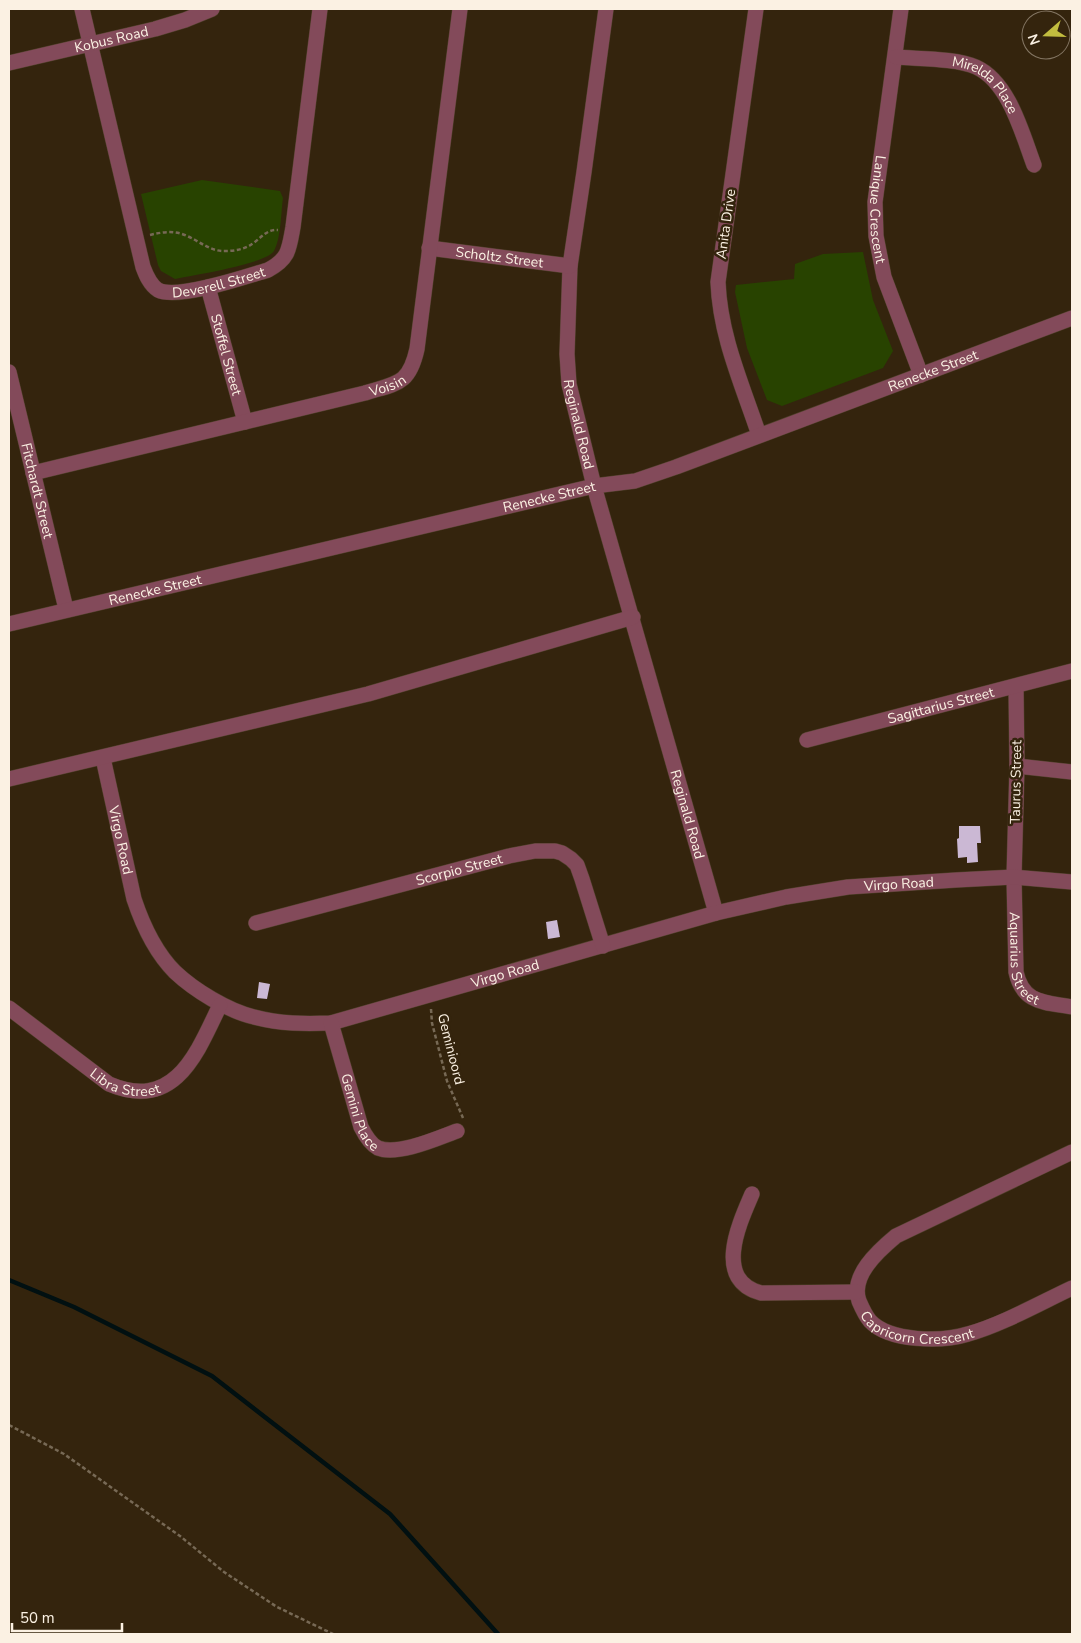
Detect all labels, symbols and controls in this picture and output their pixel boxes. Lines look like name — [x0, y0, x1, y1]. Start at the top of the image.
north arrow — [1021, 10, 1071, 60]
street label: Kobus Road — [72, 21, 150, 57]
text: N — [1024, 31, 1045, 47]
street label: Mirelda Place — [951, 52, 1023, 117]
street label: Lanique Crescent — [865, 154, 891, 265]
street label: Anita Drive — [712, 188, 740, 260]
street label: Scholtz Street — [455, 242, 544, 272]
street label: Deverell Street — [172, 262, 267, 302]
street label: Stoffel Street — [206, 312, 247, 397]
street label: Renecke Street — [885, 345, 980, 396]
street label: Voisin — [366, 370, 410, 401]
street label: Reginald Road — [559, 379, 599, 471]
street label: Fitchardt Street — [17, 441, 58, 540]
street label: Renecke Street — [501, 476, 598, 517]
street label: Renecke Street — [107, 569, 203, 610]
street label: Sagittarius Street — [885, 682, 996, 728]
street label: Taurus Street — [1006, 740, 1026, 824]
street label: Reginald Road — [666, 767, 710, 861]
street label: Virgo Road — [104, 803, 138, 876]
street label: Scorpio Street — [414, 849, 504, 890]
street label: Virgo Road — [862, 872, 934, 896]
street label: Aquarius Street — [1005, 912, 1042, 1009]
street label: Virgo Road — [468, 955, 541, 992]
street label: Geminioord — [433, 1011, 469, 1087]
street label: Libra Street — [86, 1064, 163, 1101]
street label: Gemini Place — [337, 1071, 383, 1155]
street label: Capricorn Crescent — [856, 1307, 976, 1348]
scale bar — [12, 1600, 122, 1632]
text: 50 m — [20, 1608, 55, 1628]

